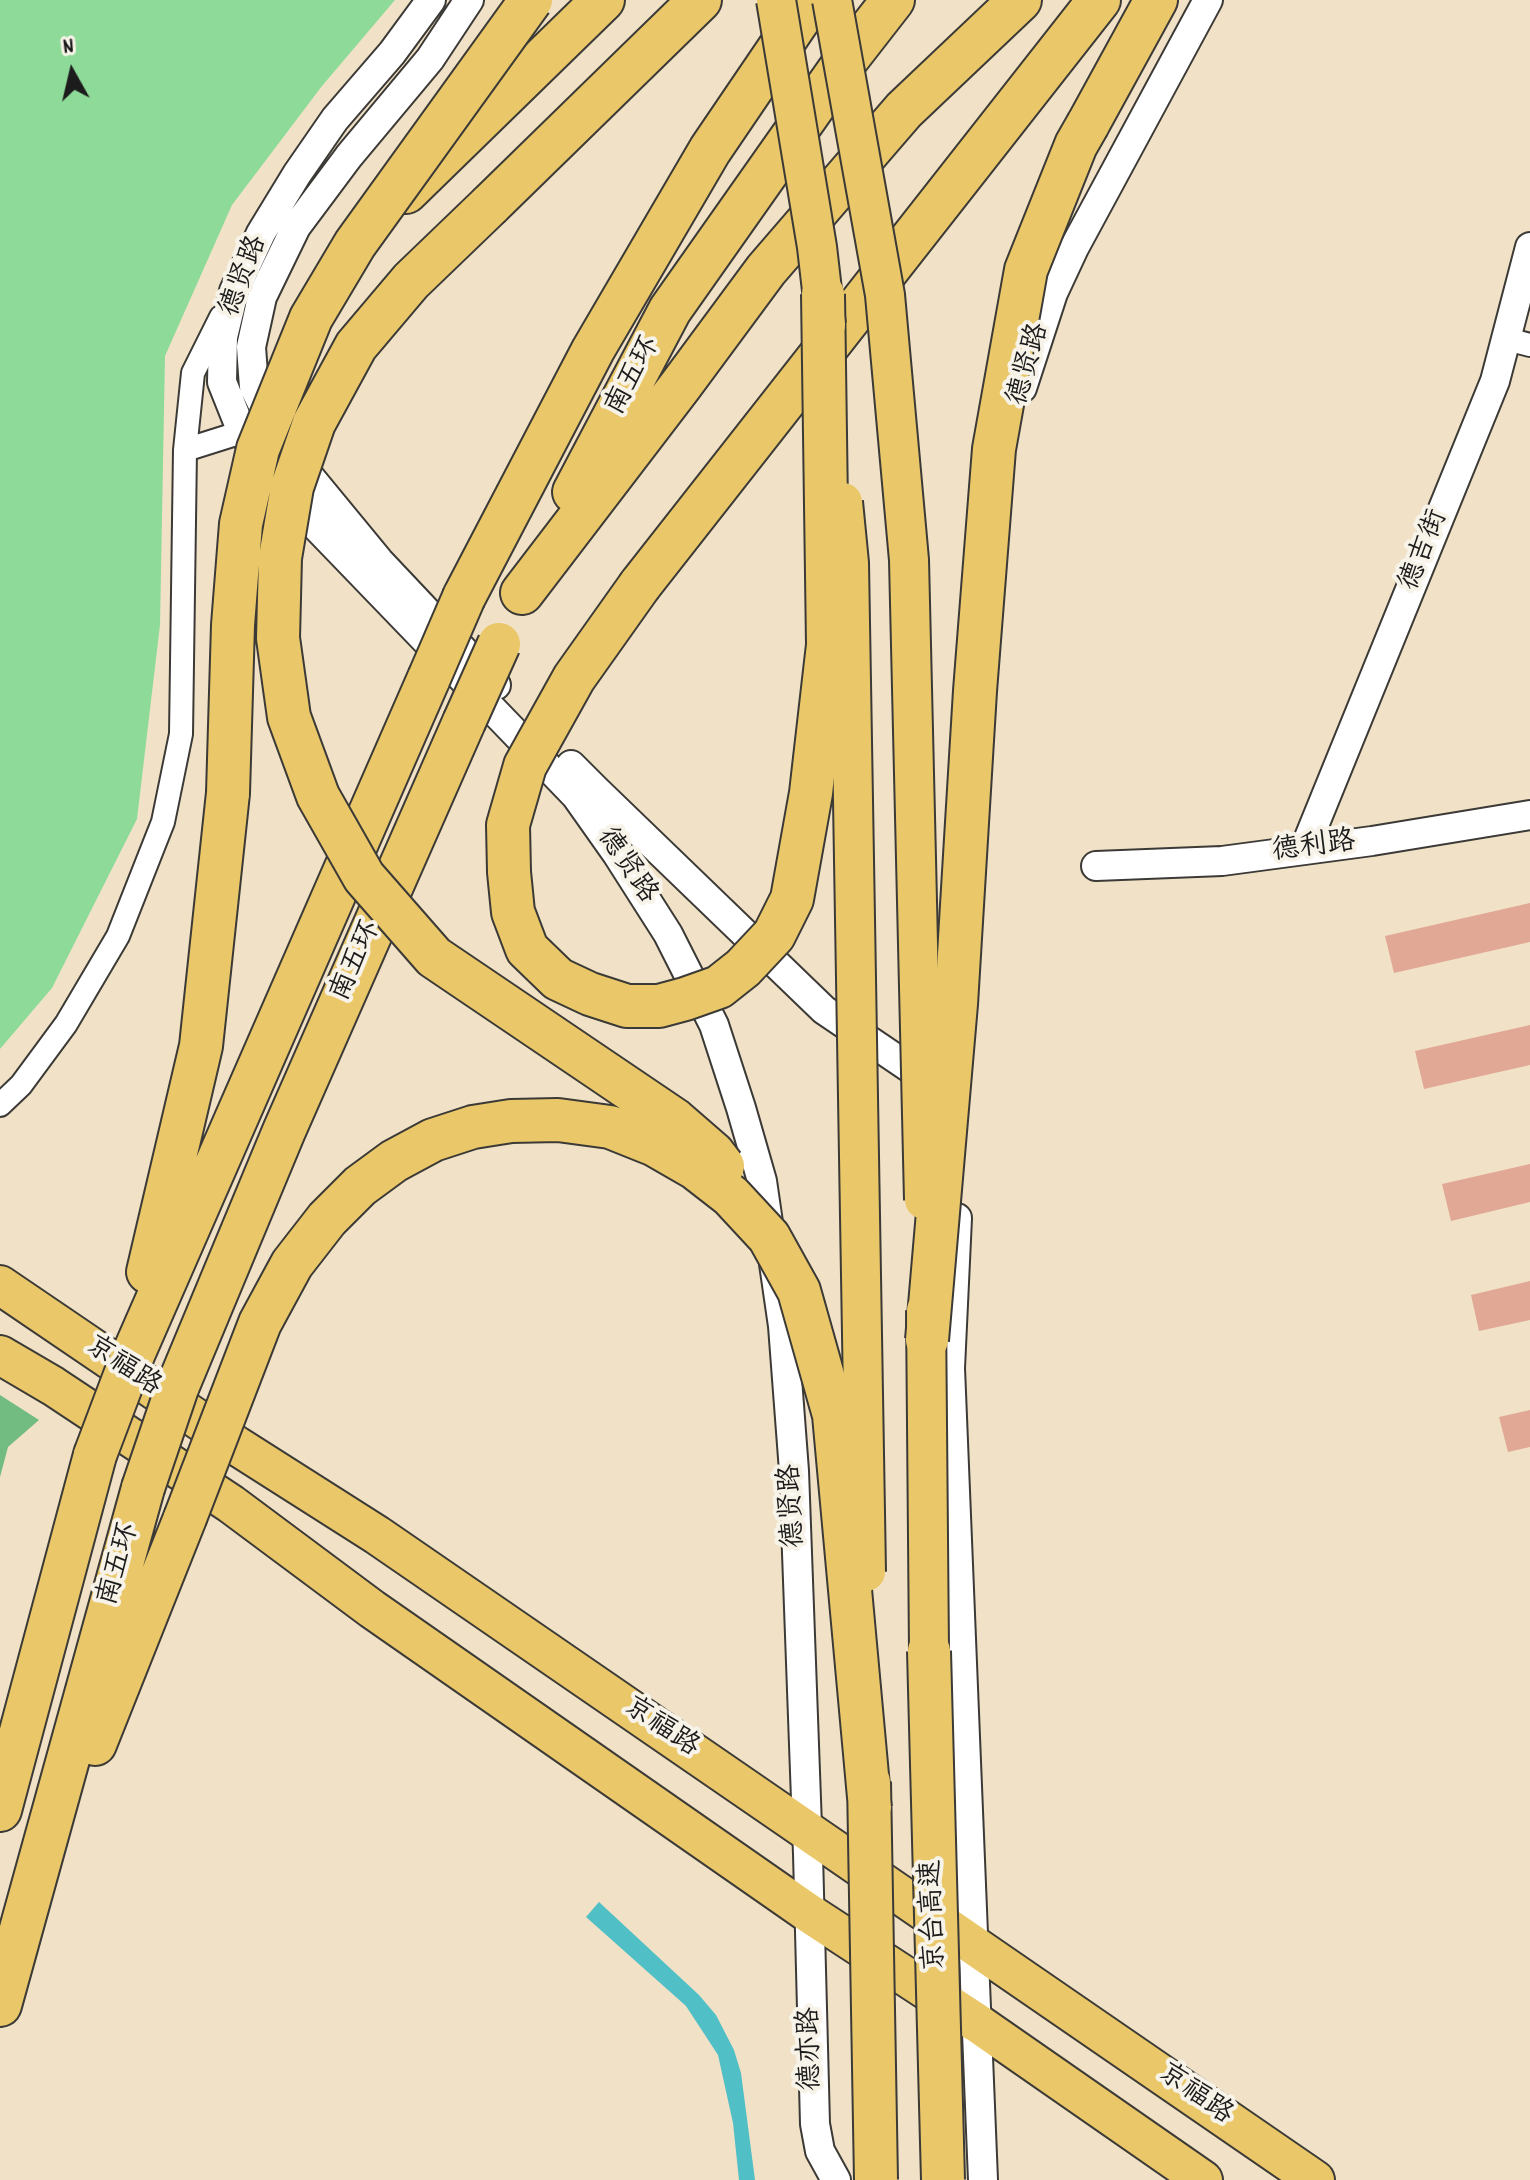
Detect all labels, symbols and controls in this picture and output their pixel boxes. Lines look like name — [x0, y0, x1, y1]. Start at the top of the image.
north arrow — [32, 32, 112, 112]
text: N — [61, 32, 76, 64]
street label: 德贤路 — [215, 232, 277, 322]
street label: 德贤路 — [1003, 320, 1059, 410]
street label: 南五环 — [600, 332, 670, 422]
street label: 德吉街 — [1395, 506, 1457, 596]
street label: 德贤路 — [588, 823, 662, 911]
street label: 德利路 — [1270, 827, 1358, 871]
street label: 南五环 — [326, 917, 390, 1007]
street label: 京福路 — [78, 1331, 166, 1405]
street label: 德贤路 — [776, 1463, 814, 1549]
street label: 南五环 — [93, 1520, 149, 1610]
street label: 京福路 — [616, 1692, 704, 1766]
street label: 京台高速 — [917, 1858, 955, 1972]
street label: 德亦路 — [795, 2007, 831, 2091]
street label: 京福路 — [1150, 2058, 1238, 2134]

